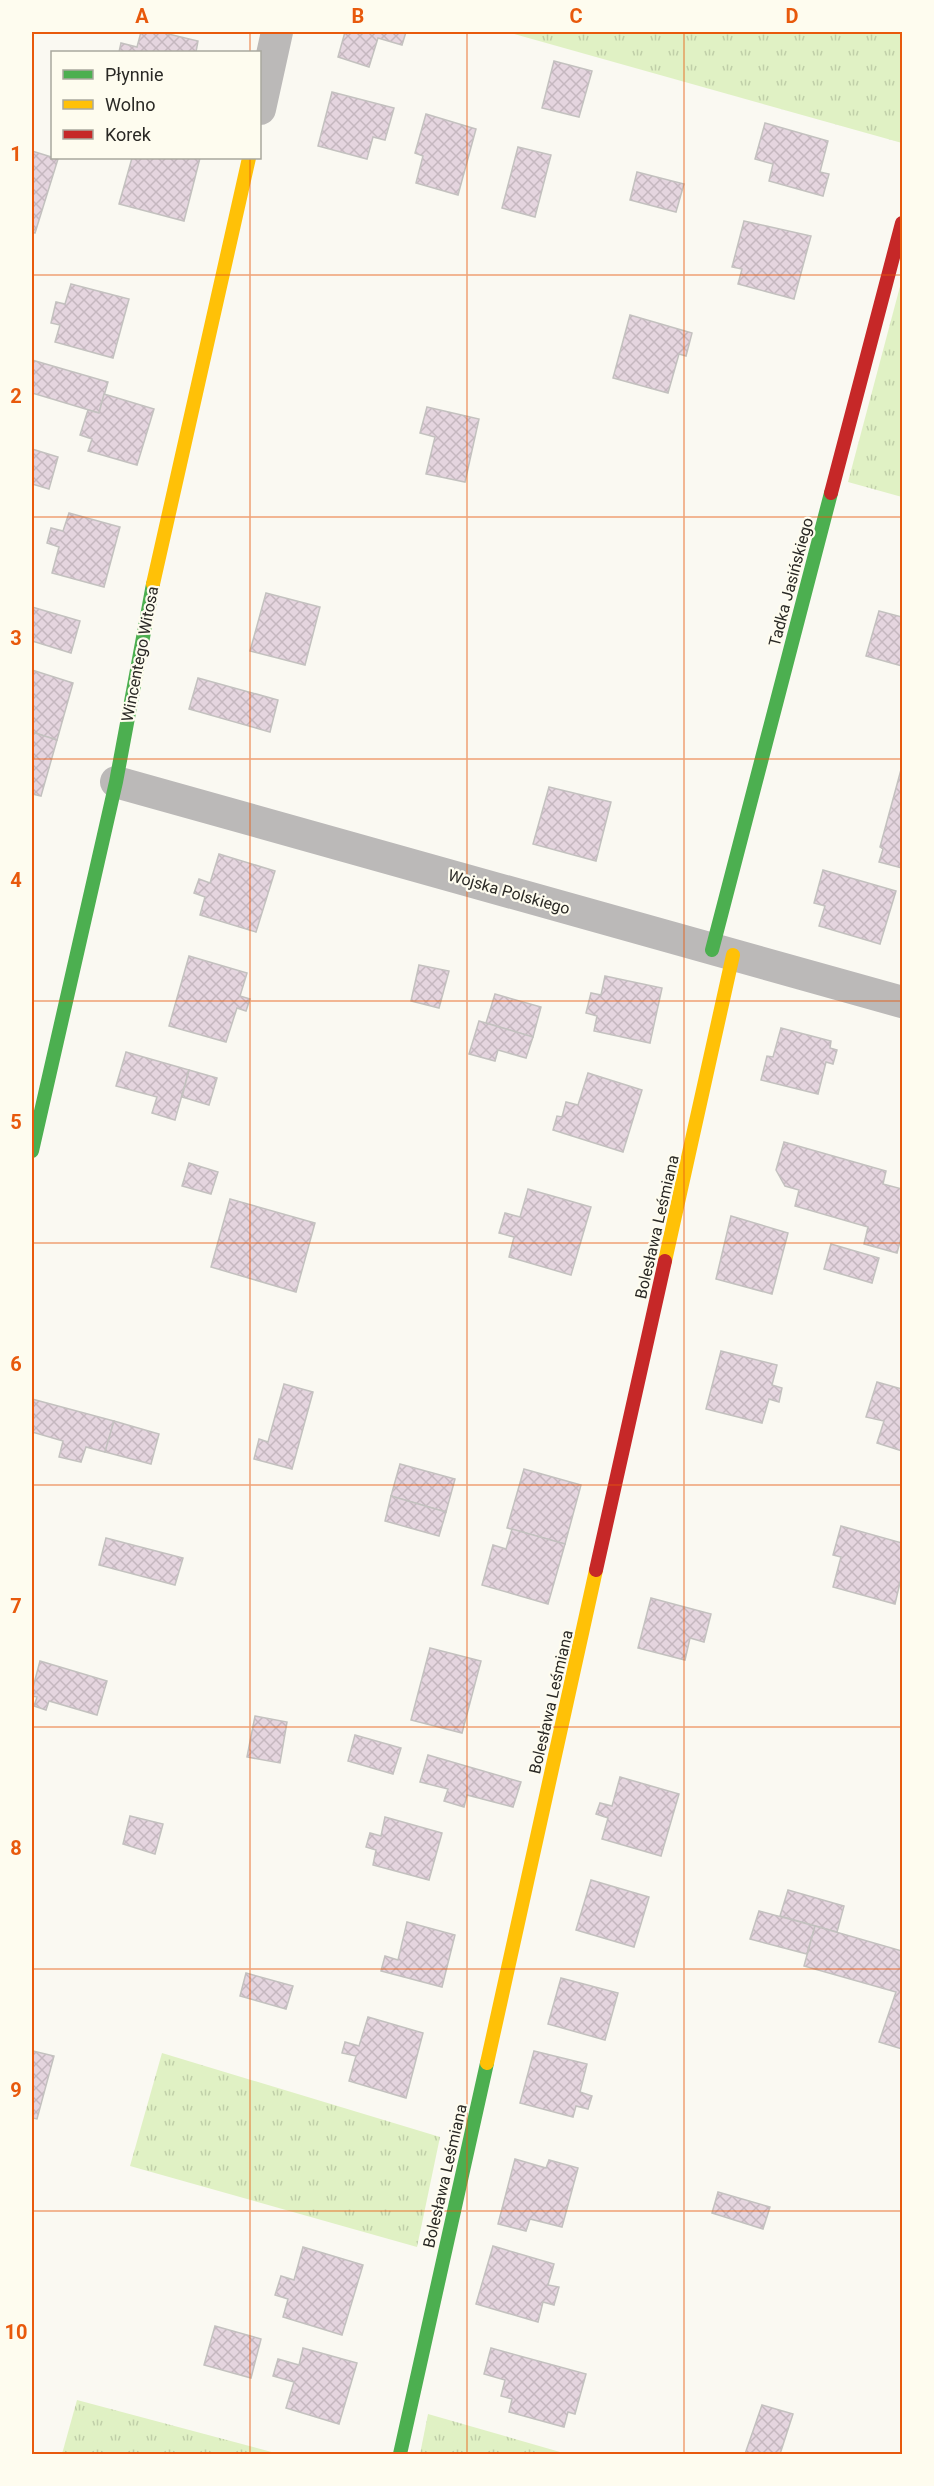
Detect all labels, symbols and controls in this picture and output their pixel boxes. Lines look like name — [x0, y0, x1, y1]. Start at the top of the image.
text: A — [135, 4, 149, 28]
text: B — [352, 4, 364, 28]
text: C — [569, 4, 583, 28]
text: D — [786, 4, 799, 28]
legend — [51, 51, 261, 159]
text: Płynnie — [105, 64, 164, 85]
text: Wolno — [105, 94, 156, 115]
text: Korek — [105, 124, 152, 145]
text: 1 — [10, 142, 22, 166]
text: 2 — [10, 384, 22, 408]
street label: Tadka Jasińskiego — [765, 516, 817, 648]
street label: Wincentego Witosa — [118, 585, 162, 723]
text: 3 — [10, 626, 22, 650]
street label: Wojska Polskiego — [446, 866, 572, 918]
text: 4 — [10, 868, 22, 892]
text: 5 — [10, 1110, 22, 1134]
street label: Bolesława Leśmiana — [631, 1153, 683, 1301]
text: 6 — [10, 1352, 22, 1376]
text: 7 — [10, 1594, 22, 1618]
street label: Bolesława Leśmiana — [525, 1628, 577, 1776]
text: 8 — [10, 1836, 22, 1860]
text: 9 — [10, 2078, 22, 2102]
street label: Bolesława Leśmiana — [419, 2102, 471, 2250]
text: 10 — [5, 2320, 27, 2344]

